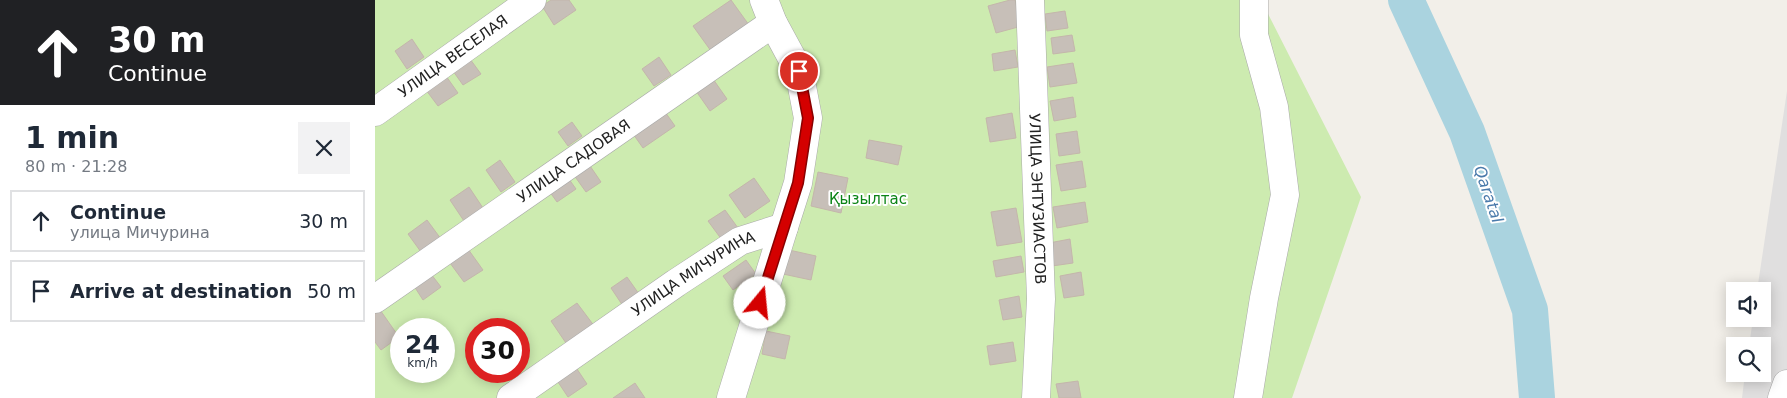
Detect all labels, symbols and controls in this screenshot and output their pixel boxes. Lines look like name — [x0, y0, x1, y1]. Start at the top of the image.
street label: УЛИЦА ВЕСЕЛАЯ — [395, 11, 511, 101]
icon: ahead — [25, 20, 90, 85]
text: 30 m — [108, 20, 205, 60]
pin — [778, 50, 820, 92]
icon: arrive — [785, 57, 813, 85]
text: Continue — [108, 61, 207, 86]
street label: УЛИЦА ЭНТУЗИАСТОВ — [1025, 113, 1049, 285]
street label: УЛИЦА САДОВАЯ — [514, 116, 634, 207]
text: 1 min — [25, 120, 119, 155]
button: close — [298, 122, 350, 174]
text: 80 m · 21:28 — [25, 157, 127, 176]
water label: Qaratal — [1470, 163, 1507, 226]
park label: Қызылтас — [829, 190, 907, 208]
text: Continue — [70, 201, 166, 223]
icon: ahead — [27, 207, 55, 235]
text: 30 m — [299, 210, 348, 232]
text: улица Мичурина — [70, 223, 210, 242]
street label: УЛИЦА МИЧУРИНА — [628, 228, 758, 320]
position arrow — [733, 276, 785, 328]
icon: arrive — [27, 277, 55, 305]
text: Arrive at destination — [70, 280, 292, 302]
text: 50 m — [307, 280, 356, 302]
map controls — [1726, 282, 1771, 382]
button: sound — [1726, 282, 1771, 327]
speed limit sign: 30 — [465, 318, 530, 383]
text: 24 — [405, 330, 440, 359]
button: search — [1726, 337, 1771, 382]
text: km/h — [407, 356, 438, 370]

